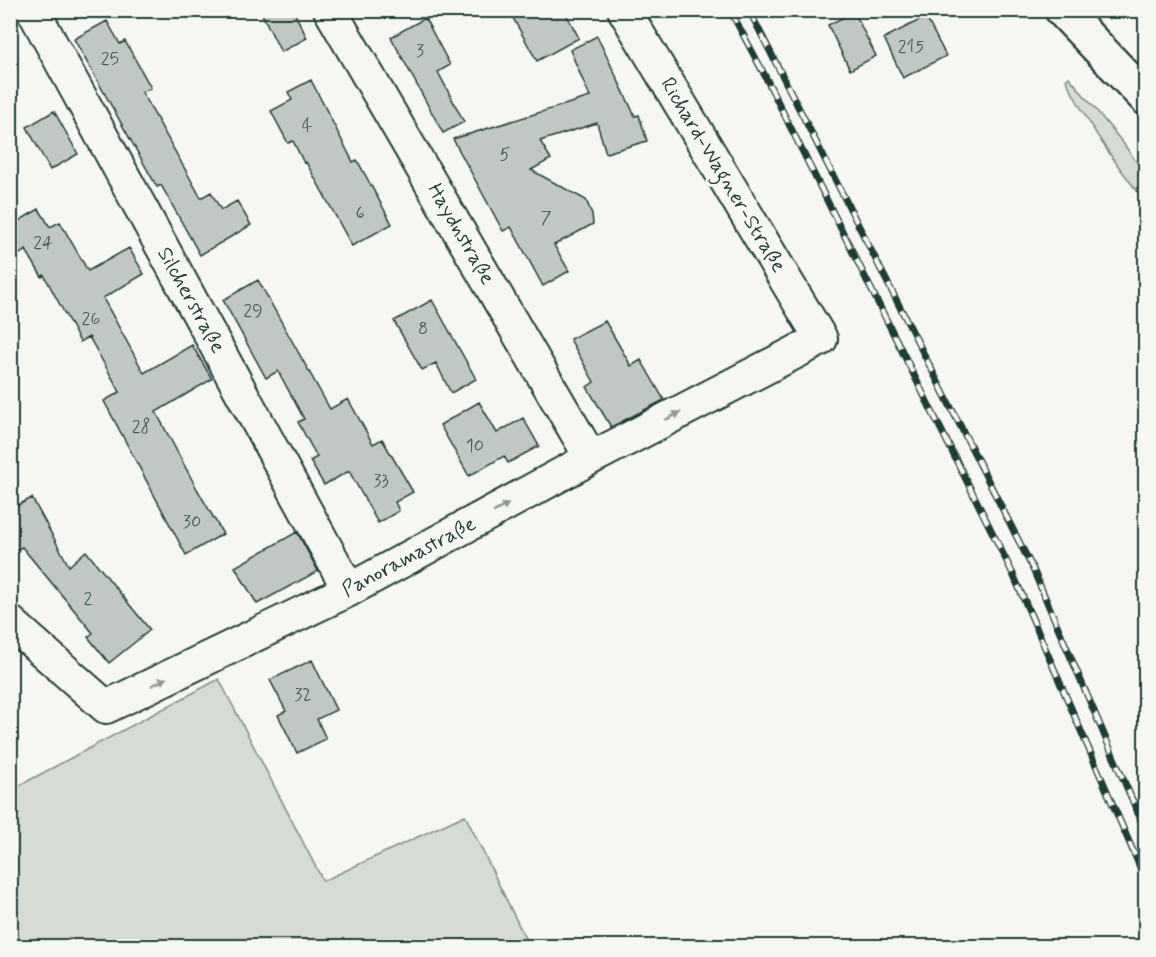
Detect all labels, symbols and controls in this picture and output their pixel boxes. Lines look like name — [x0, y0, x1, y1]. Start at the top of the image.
house number: 215 — [898, 35, 924, 59]
house number: 3 — [416, 39, 424, 63]
house number: 25 — [101, 47, 119, 71]
street label: Richard-Wagner-Straße — [652, 72, 792, 279]
house number: 4 — [302, 114, 312, 138]
house number: 5 — [500, 143, 511, 167]
street label: Haydnstraße — [421, 178, 501, 290]
house number: 6 — [355, 201, 365, 225]
house number: 7 — [541, 206, 552, 230]
house number: 24 — [33, 231, 53, 255]
street label: Silcherstraße — [150, 242, 232, 358]
house number: 29 — [243, 299, 263, 323]
house number: 26 — [82, 307, 100, 331]
house number: 8 — [418, 317, 428, 341]
one-way arrow — [664, 411, 681, 421]
house number: 28 — [132, 415, 150, 439]
house number: 10 — [466, 434, 484, 458]
house number: 33 — [373, 469, 389, 493]
one-way arrow — [492, 503, 509, 513]
house number: 30 — [183, 510, 201, 534]
street label: Panoramastraße — [337, 510, 481, 604]
house number: 2 — [84, 587, 93, 611]
one-way arrow — [150, 677, 167, 687]
house number: 32 — [294, 683, 312, 707]

